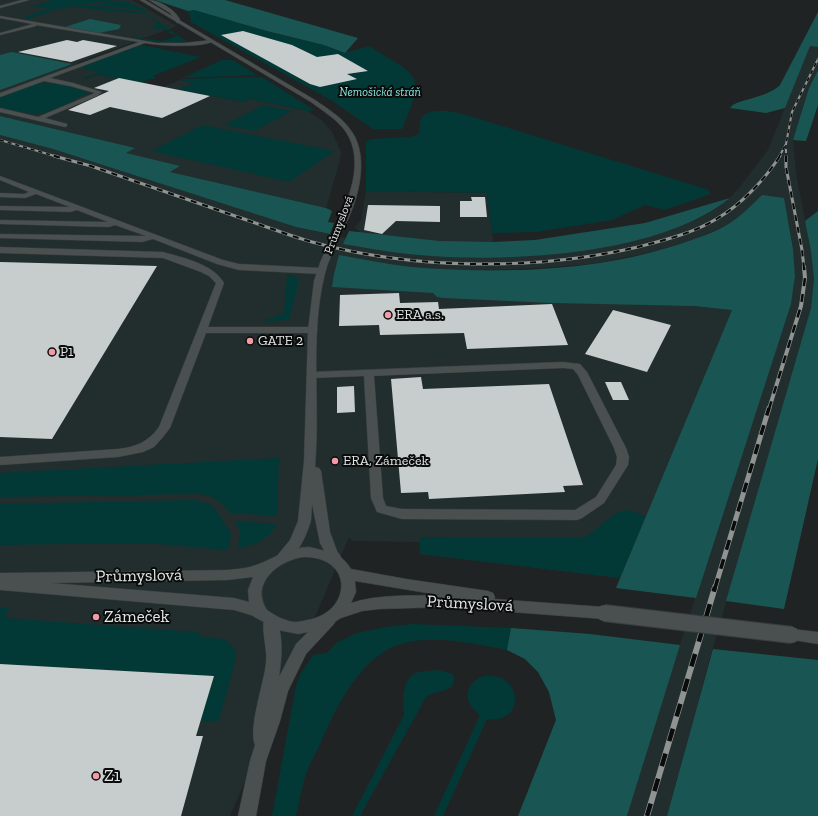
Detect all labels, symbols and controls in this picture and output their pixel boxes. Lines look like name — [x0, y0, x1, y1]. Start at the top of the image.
park label: Nemošická stráň — [339, 86, 421, 100]
street label: Průmyslová — [321, 194, 357, 256]
place label: ERA a.s. — [396, 307, 444, 323]
marker: ERA a.s. — [383, 310, 393, 320]
place label: GATE 2 — [258, 333, 303, 349]
marker: GATE 2 — [245, 336, 255, 346]
place label: P1 — [60, 344, 73, 360]
marker: P1 — [47, 347, 57, 357]
place label: ERA, Zámeček — [343, 453, 429, 469]
marker: ERA, Zámeček — [330, 456, 340, 466]
street label: Průmyslová — [96, 565, 182, 587]
street label: Průmyslová — [426, 592, 514, 616]
place label: Zámeček — [104, 607, 169, 627]
marker: Zámeček — [91, 612, 101, 622]
place label: Z1 — [104, 766, 120, 786]
marker: Z1 — [91, 771, 101, 781]

